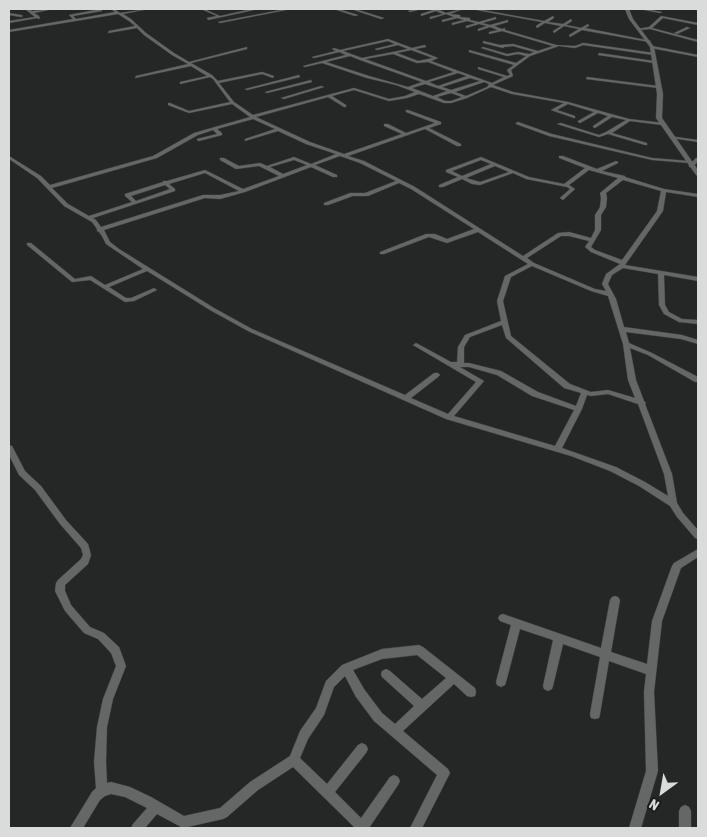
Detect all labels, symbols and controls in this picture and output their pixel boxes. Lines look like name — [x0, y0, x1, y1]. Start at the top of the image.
north arrow — [637, 767, 687, 817]
text: N — [646, 796, 662, 814]

